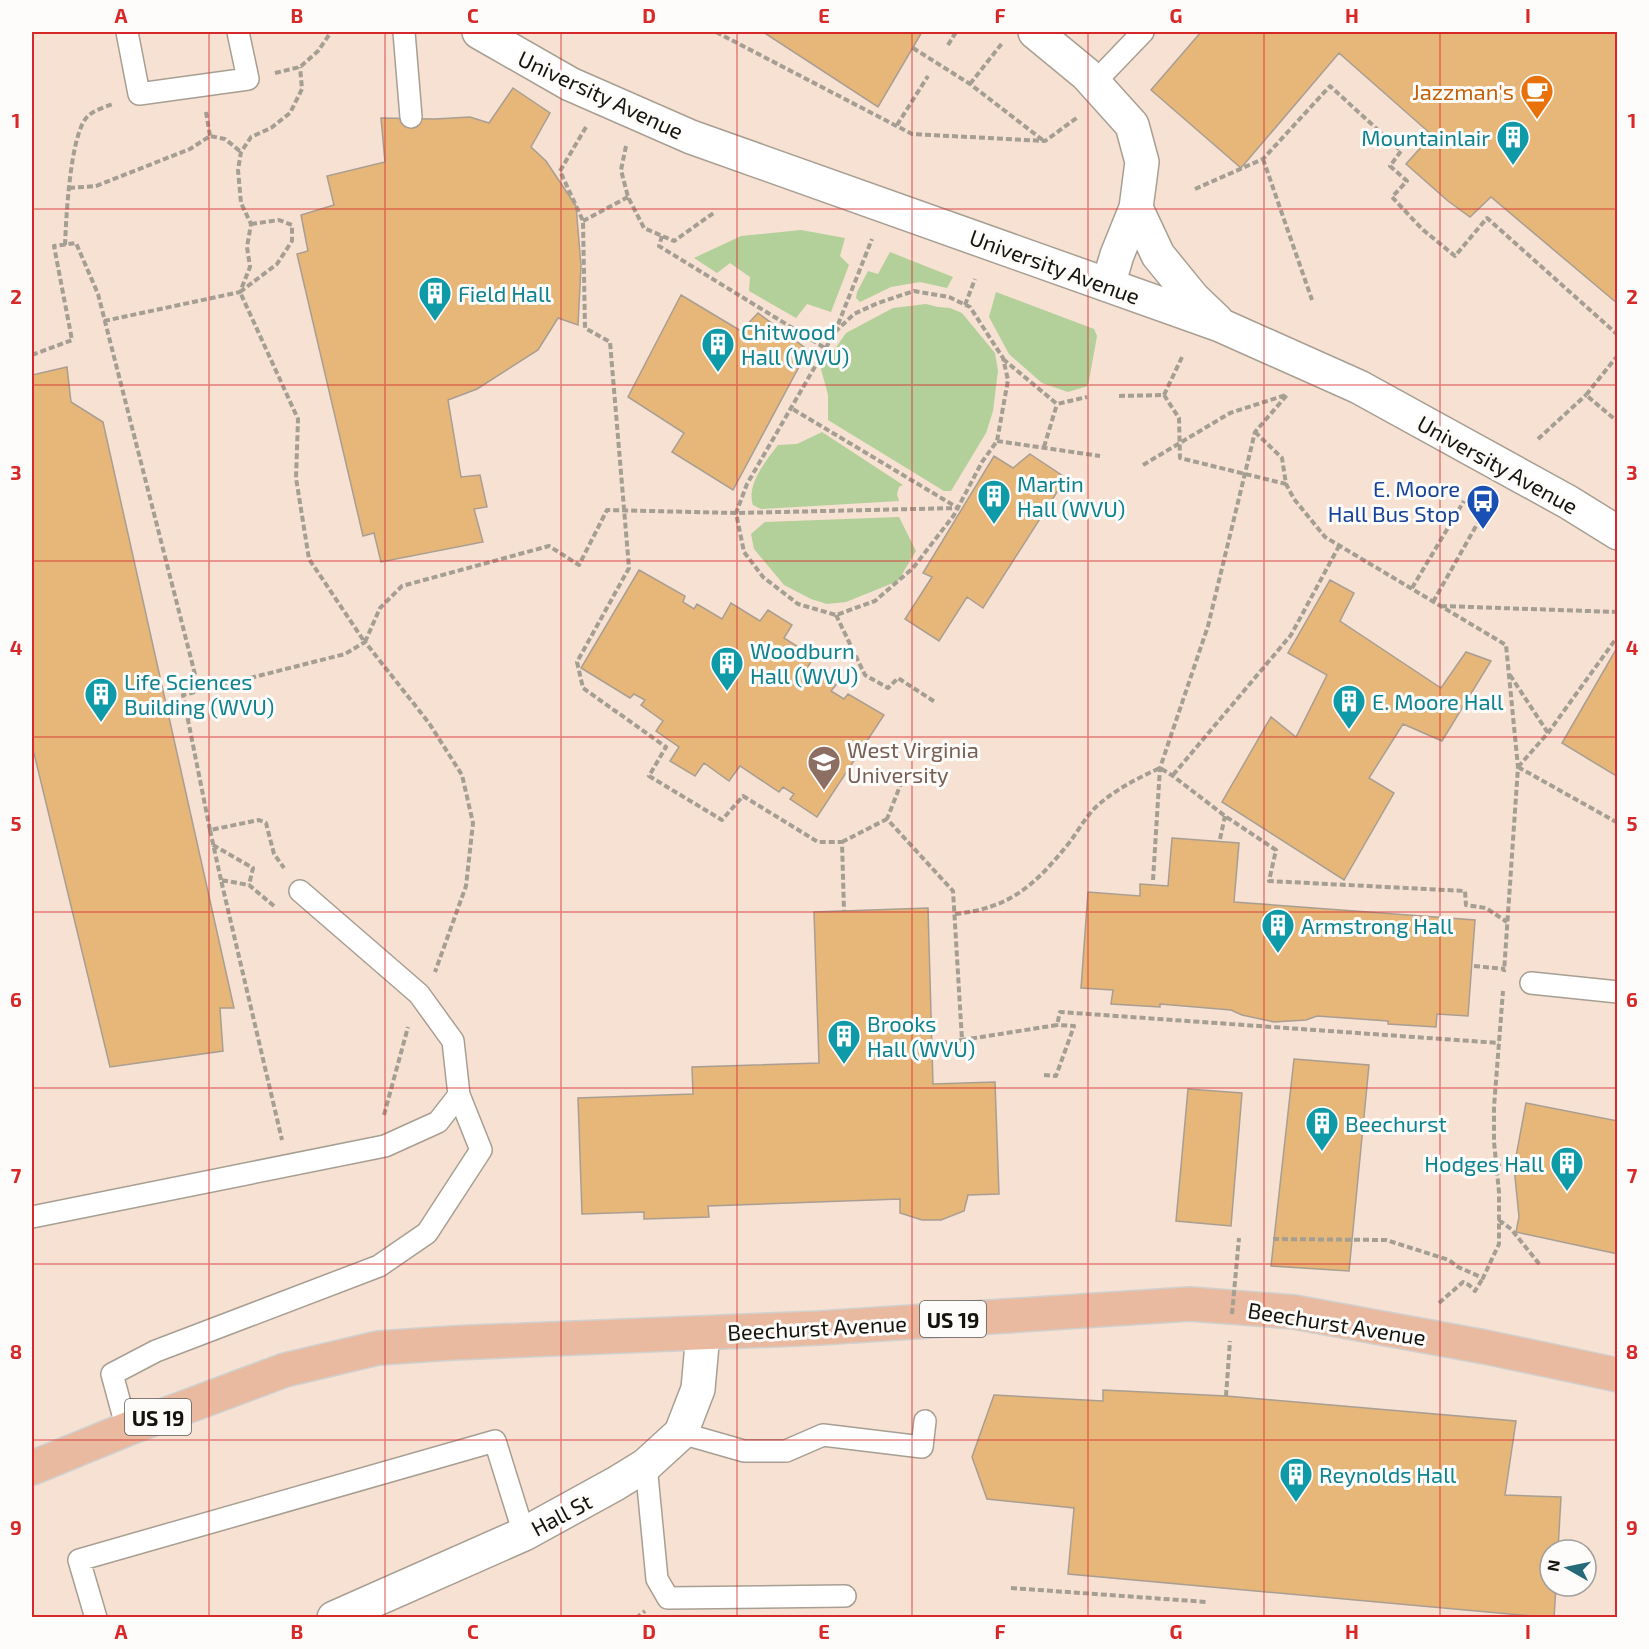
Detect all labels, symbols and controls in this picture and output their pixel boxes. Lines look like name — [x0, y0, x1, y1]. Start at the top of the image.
text: A — [114, 3, 128, 27]
text: B — [291, 3, 303, 27]
text: C — [467, 3, 479, 27]
text: D — [642, 3, 656, 27]
text: E — [818, 3, 830, 27]
text: F — [994, 3, 1006, 27]
text: G — [1170, 3, 1182, 27]
text: H — [1345, 3, 1359, 27]
text: I — [1525, 3, 1531, 27]
street label: University Avenue — [514, 44, 688, 144]
cafe icon: Jazzman's — [1519, 73, 1555, 120]
place label: Jazzman's — [1412, 78, 1514, 104]
text: 1 — [12, 108, 20, 132]
text: 1 — [1628, 108, 1636, 132]
building icon: Mountainlair — [1495, 119, 1531, 166]
place label: Mountainlair — [1361, 124, 1490, 150]
street label: University Avenue — [966, 223, 1144, 309]
building icon: Field Hall — [417, 275, 453, 322]
place label: Field Hall — [458, 280, 551, 306]
text: 2 — [10, 284, 22, 308]
text: 2 — [1626, 284, 1638, 308]
place label: Chitwood Hall (WVU) — [741, 318, 849, 369]
building icon: Chitwood Hall (WVU) — [700, 326, 736, 373]
street label: University Avenue — [1413, 409, 1583, 519]
text: 3 — [10, 460, 22, 484]
text: 3 — [1626, 460, 1638, 484]
place label: Martin Hall (WVU) — [1017, 470, 1125, 521]
place label: E. Moore Hall Bus Stop — [1328, 475, 1460, 526]
building icon: Martin Hall (WVU) — [976, 478, 1012, 525]
bus stop icon: E. Moore Hall Bus Stop — [1465, 483, 1501, 530]
text: 4 — [10, 635, 23, 659]
text: 4 — [1626, 635, 1639, 659]
place label: Woodburn Hall (WVU) — [750, 637, 858, 688]
building icon: Woodburn Hall (WVU) — [709, 645, 745, 692]
place label: Life Sciences Building (WVU) — [124, 668, 274, 719]
building icon: Life Sciences Building (WVU) — [83, 676, 119, 723]
building icon: E. Moore Hall — [1331, 683, 1367, 730]
place label: E. Moore Hall — [1372, 688, 1504, 714]
place label: West Virginia University — [847, 736, 979, 787]
school or university icon: West Virginia University — [806, 744, 842, 791]
text: 5 — [10, 811, 22, 835]
text: 5 — [1626, 811, 1638, 835]
building icon: Armstrong Hall — [1260, 907, 1296, 954]
place label: Armstrong Hall — [1301, 912, 1454, 938]
text: 6 — [10, 987, 22, 1011]
text: 6 — [1626, 987, 1638, 1011]
place label: Brooks Hall (WVU) — [867, 1010, 975, 1061]
building icon: Brooks Hall (WVU) — [826, 1018, 862, 1065]
building icon: Beechurst — [1304, 1105, 1340, 1152]
place label: Beechurst — [1345, 1110, 1447, 1136]
building icon: Hodges Hall — [1549, 1145, 1585, 1192]
place label: Hodges Hall — [1424, 1150, 1544, 1176]
text: 7 — [11, 1163, 22, 1187]
text: 7 — [1627, 1163, 1638, 1187]
street label: Beechurst Avenue — [1246, 1296, 1428, 1350]
road number: US 19 — [920, 1301, 986, 1337]
street label: Beechurst Avenue — [727, 1309, 907, 1345]
text: 8 — [10, 1339, 22, 1363]
text: 8 — [1626, 1339, 1638, 1363]
road number: US 19 — [125, 1399, 191, 1435]
building icon: Reynolds Hall — [1278, 1456, 1314, 1503]
place label: Reynolds Hall — [1319, 1461, 1457, 1487]
street label: Hall St — [526, 1487, 596, 1541]
text: 9 — [10, 1515, 22, 1539]
text: 9 — [1626, 1515, 1638, 1539]
north arrow — [1538, 1538, 1598, 1598]
text: N — [1542, 1558, 1563, 1573]
text: A — [114, 1619, 128, 1643]
text: B — [291, 1619, 303, 1643]
text: C — [467, 1619, 479, 1643]
text: D — [642, 1619, 656, 1643]
text: E — [818, 1619, 830, 1643]
text: F — [994, 1619, 1006, 1643]
text: G — [1170, 1619, 1182, 1643]
text: H — [1345, 1619, 1359, 1643]
text: I — [1525, 1619, 1531, 1643]

